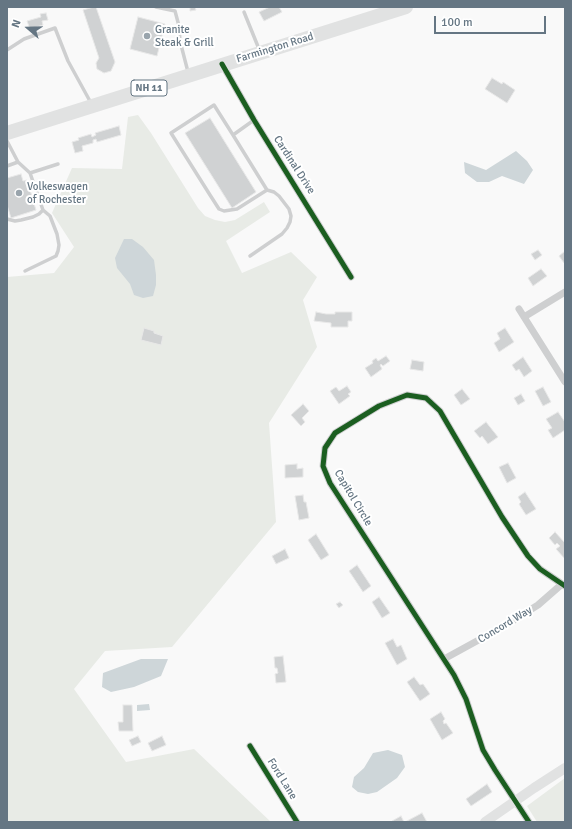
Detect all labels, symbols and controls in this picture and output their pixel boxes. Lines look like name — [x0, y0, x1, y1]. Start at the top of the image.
north arrow — [8, 8, 48, 48]
scale bar — [436, 8, 548, 34]
text: 100 m — [441, 15, 473, 30]
text: N — [9, 18, 24, 30]
place label: Granite Steak & Grill — [155, 23, 214, 49]
street label: Farmington Road — [235, 30, 315, 66]
marker: Granite Steak & Grill — [142, 31, 152, 41]
road number: NH 11 — [131, 80, 167, 96]
street label: Cardinal Drive — [270, 133, 318, 197]
place label: Volkeswagen of Rochester — [27, 180, 88, 206]
marker: Volkeswagen of Rochester — [14, 188, 24, 198]
street label: Capitol Circle — [331, 467, 375, 529]
street label: Concord Way — [476, 604, 534, 646]
street label: Ford Lane — [264, 756, 300, 802]

